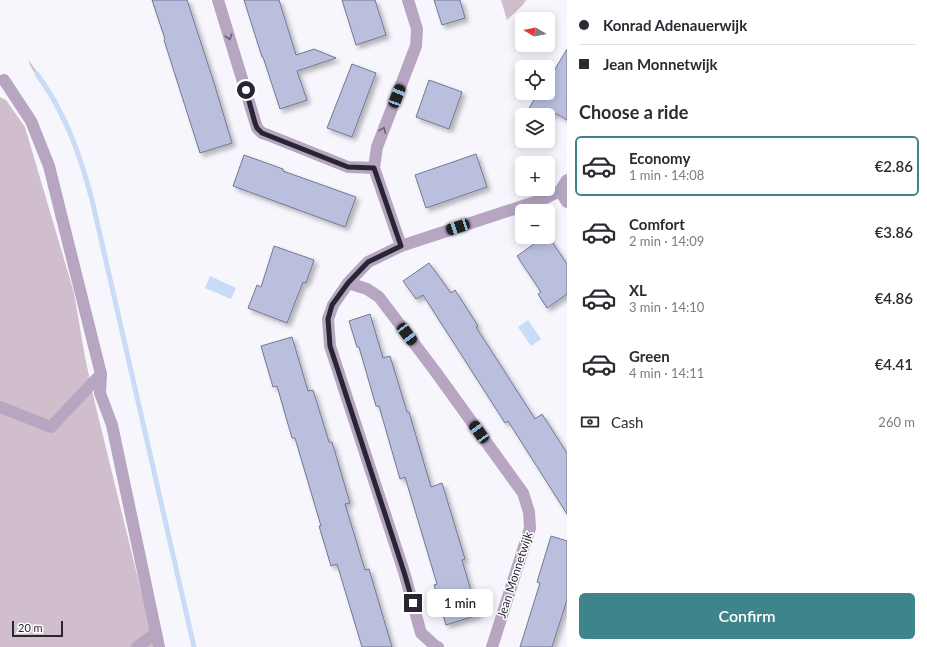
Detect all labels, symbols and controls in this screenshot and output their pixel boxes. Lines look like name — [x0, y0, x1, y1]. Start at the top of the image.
north arrow — [515, 12, 555, 52]
map controls — [515, 12, 555, 244]
text: Konrad Adenauerwijk — [603, 16, 747, 34]
one-way arrow — [225, 34, 233, 41]
text: Jean Monnetwijk — [603, 55, 718, 73]
button: locate — [515, 60, 555, 100]
route start — [237, 81, 255, 99]
car — [387, 83, 407, 109]
text: Choose a ride — [579, 101, 688, 123]
button: layers — [515, 108, 555, 148]
one-way arrow — [379, 127, 387, 134]
icon: car — [581, 148, 617, 184]
text: Economy — [629, 149, 690, 167]
button: + — [515, 156, 555, 196]
text: €2.86 — [875, 157, 913, 175]
text: 1 min · 14:08 — [629, 167, 704, 183]
button: − — [515, 204, 555, 244]
icon: car — [581, 214, 617, 250]
text: Comfort — [629, 215, 685, 233]
car — [445, 218, 471, 236]
text: €3.86 — [875, 223, 913, 241]
text: 2 min · 14:09 — [629, 233, 704, 249]
icon: car — [581, 280, 617, 316]
text: XL — [629, 281, 647, 299]
text: €4.86 — [875, 289, 913, 307]
text: 3 min · 14:10 — [629, 299, 704, 315]
car — [395, 321, 419, 347]
icon: car — [581, 346, 617, 382]
text: Green — [629, 347, 670, 365]
text: €4.41 — [875, 355, 913, 373]
text: 4 min · 14:11 — [629, 365, 704, 381]
icon: cash — [579, 411, 601, 433]
text: Cash — [611, 413, 643, 431]
text: 260 m — [878, 414, 915, 430]
car — [467, 419, 491, 445]
street label: Jean Monnetwijk — [493, 529, 536, 620]
callout: 1 min — [427, 589, 493, 617]
button: Confirm — [579, 593, 915, 639]
route end — [404, 594, 422, 612]
text: 1 min — [444, 595, 476, 611]
scale bar — [12, 619, 63, 638]
text: 20 m — [18, 621, 43, 634]

